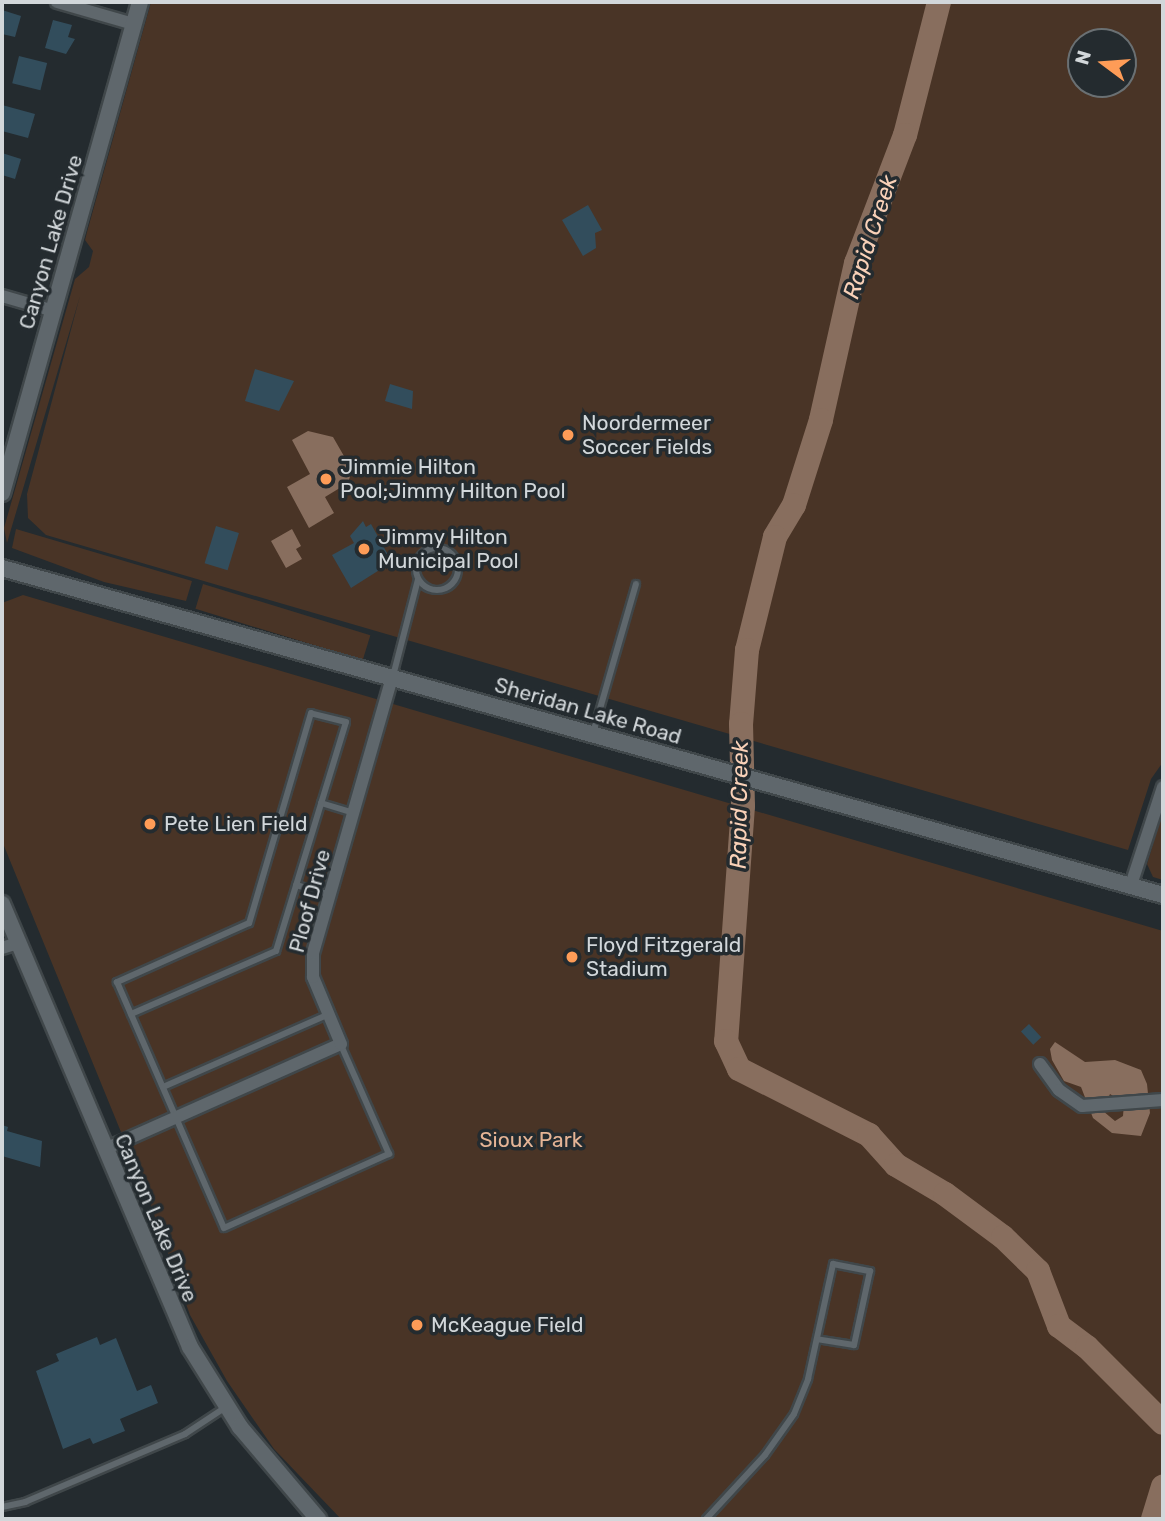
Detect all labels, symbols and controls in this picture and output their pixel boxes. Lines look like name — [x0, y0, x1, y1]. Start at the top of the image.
north arrow — [1067, 28, 1137, 98]
text: N — [1070, 48, 1096, 67]
street label: Canyon Lake Drive — [14, 152, 88, 332]
water label: Rapid Creek — [837, 172, 903, 302]
place label: Noordermeer Soccer Fields — [582, 410, 713, 460]
marker: Noordermeer Soccer Fields — [560, 427, 576, 443]
place label: Jimmie Hilton Pool;Jimmy Hilton Pool — [340, 454, 566, 504]
marker: Jimmie Hilton Pool;Jimmy Hilton Pool — [318, 471, 334, 487]
place label: Jimmy Hilton Municipal Pool — [378, 524, 519, 574]
marker: Jimmy Hilton Municipal Pool — [356, 541, 372, 557]
street label: Sheridan Lake Road — [492, 672, 684, 750]
water label: Rapid Creek — [724, 740, 754, 870]
place label: Pete Lien Field — [164, 811, 307, 837]
marker: Pete Lien Field — [142, 816, 158, 832]
street label: Ploof Drive — [284, 846, 336, 956]
place label: Floyd Fitzgerald Stadium — [586, 932, 741, 982]
marker: Floyd Fitzgerald Stadium — [564, 949, 580, 965]
park label: Sioux Park — [480, 1127, 582, 1153]
street label: Canyon Lake Drive — [109, 1130, 203, 1306]
place label: McKeague Field — [431, 1312, 583, 1338]
marker: McKeague Field — [409, 1317, 425, 1333]

